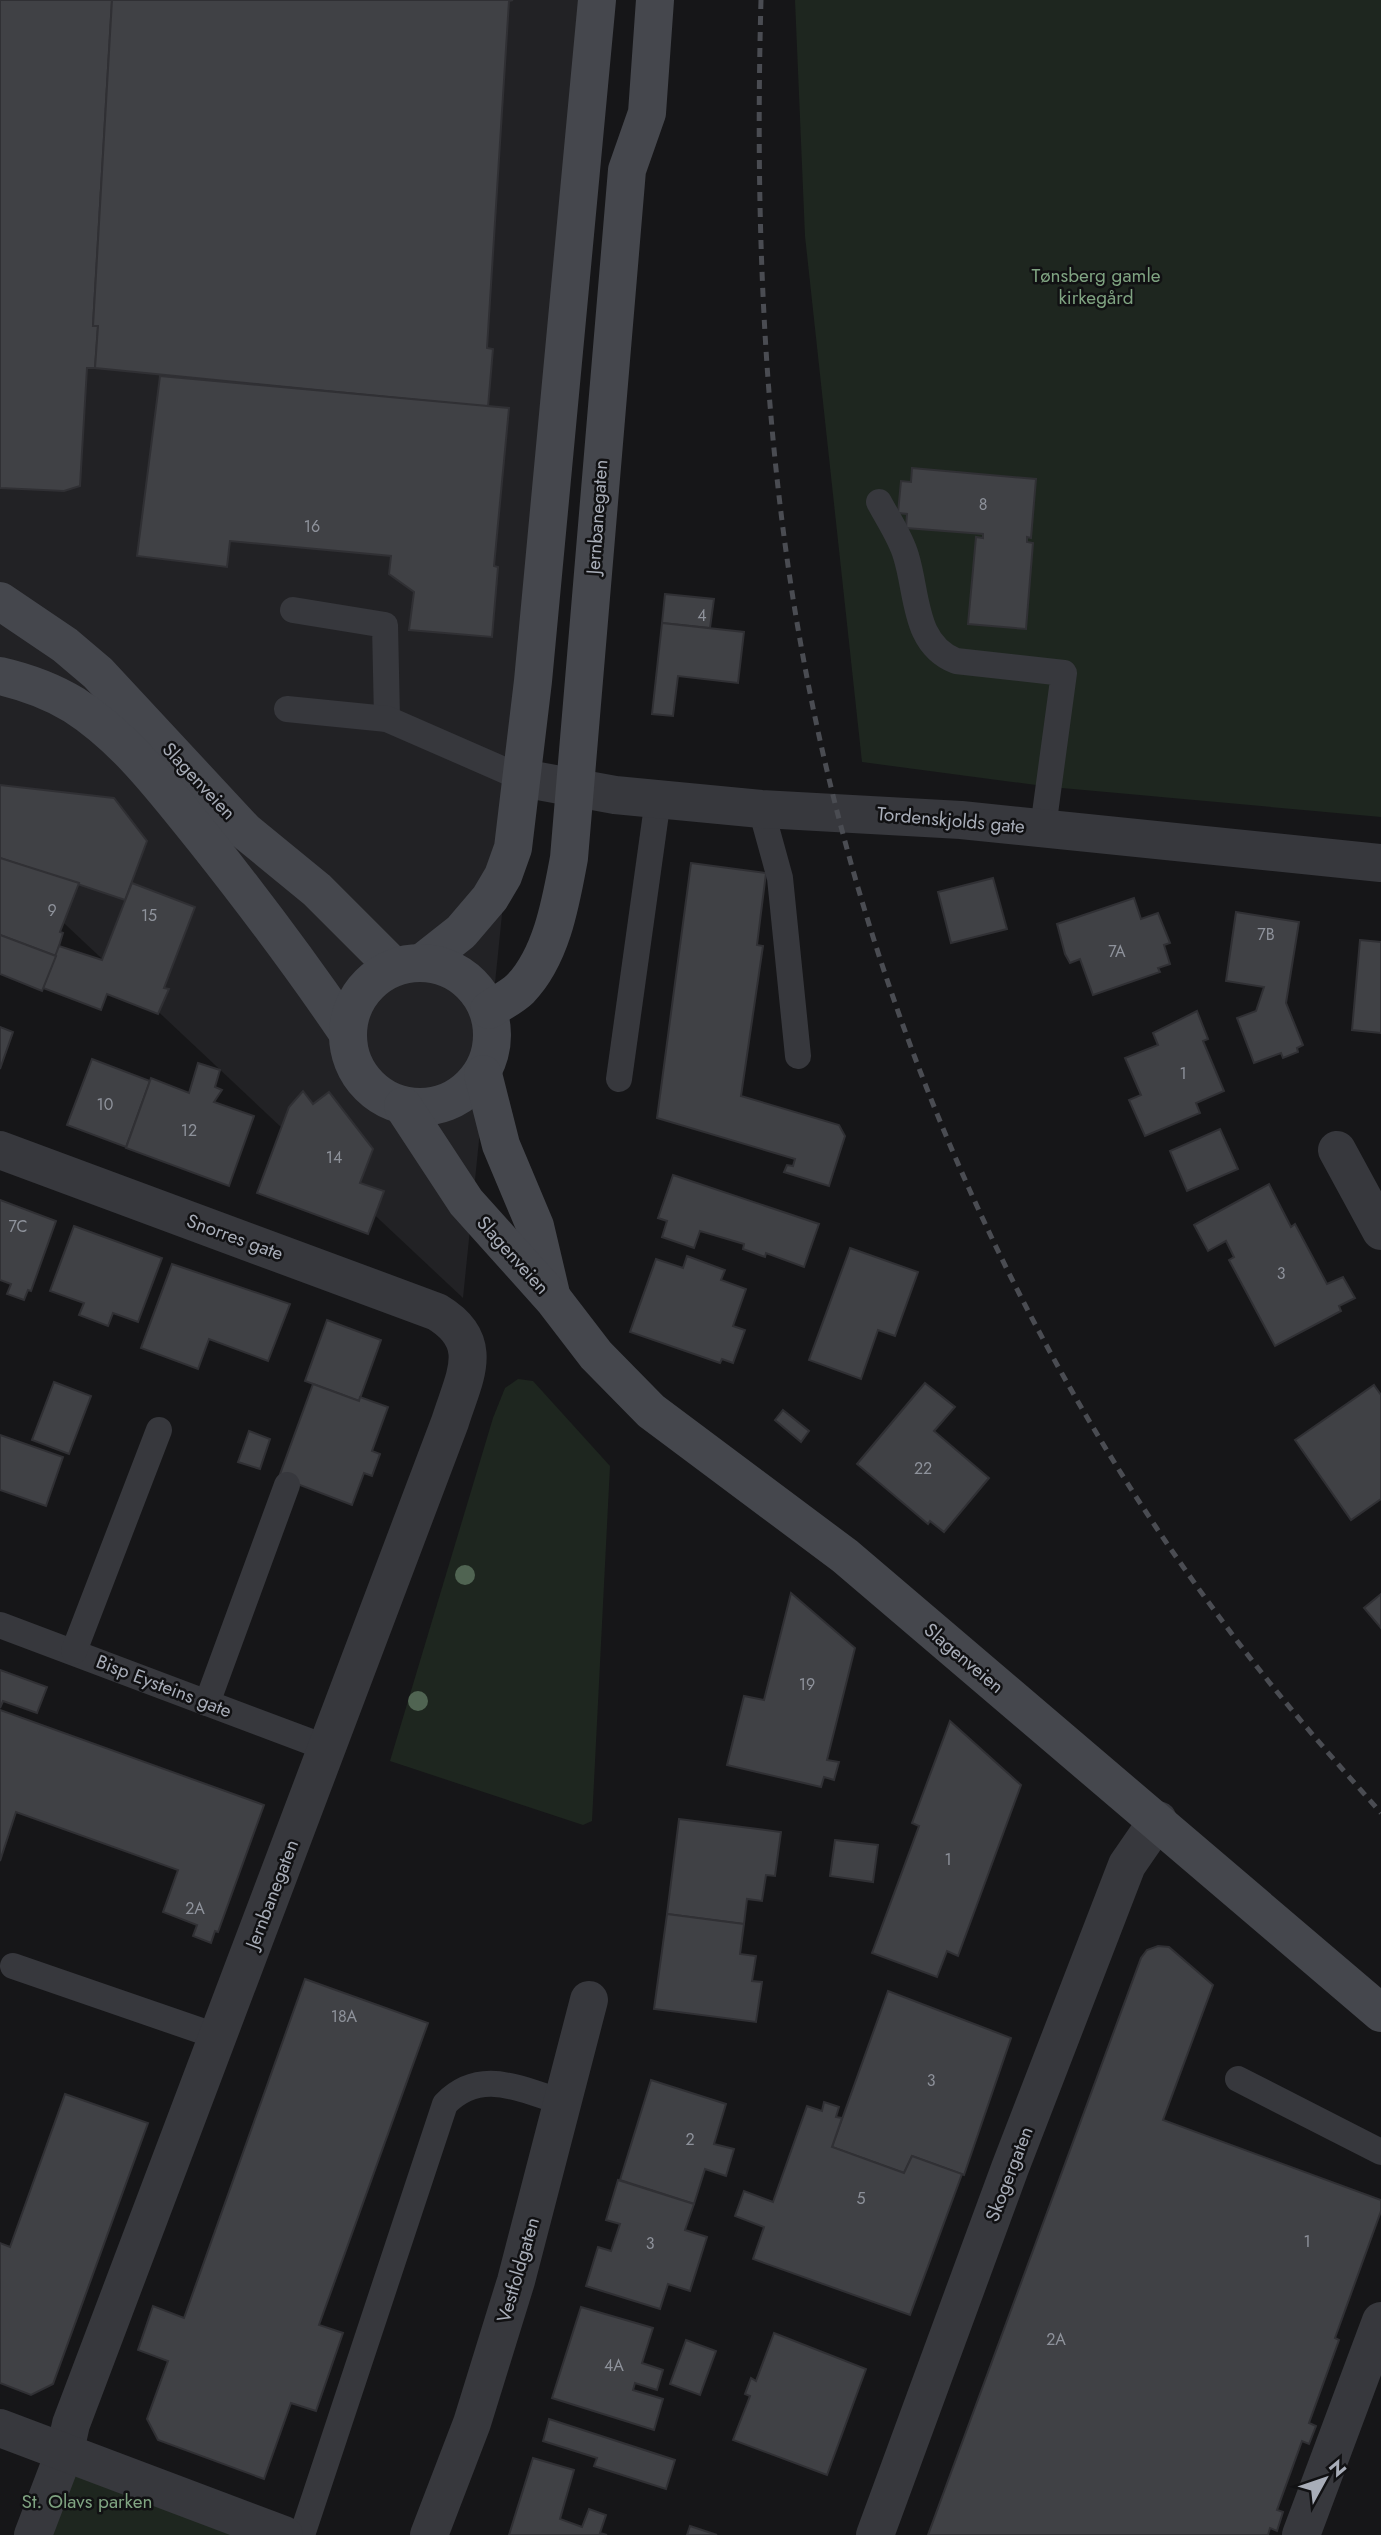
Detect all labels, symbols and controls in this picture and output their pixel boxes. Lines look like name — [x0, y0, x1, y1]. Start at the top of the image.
park label: Tønsberg gamle kirkegård — [1031, 262, 1161, 311]
street label: Jernbanegaten — [579, 459, 614, 578]
house number: 8 — [979, 493, 987, 516]
house number: 16 — [304, 515, 320, 538]
house number: 4 — [697, 604, 707, 627]
street label: Slagenveien — [156, 736, 242, 826]
street label: Tordenskjolds gate — [876, 800, 1026, 840]
house number: 9 — [47, 899, 57, 922]
house number: 15 — [141, 904, 157, 927]
house number: 7B — [1257, 923, 1275, 946]
house number: 7A — [1108, 940, 1126, 963]
house number: 1 — [1179, 1062, 1187, 1085]
house number: 10 — [97, 1093, 113, 1116]
house number: 12 — [181, 1119, 197, 1142]
house number: 14 — [326, 1146, 342, 1169]
street label: Snorres gate — [183, 1207, 287, 1267]
street label: Slagenveien — [471, 1210, 555, 1300]
house number: 7C — [8, 1215, 28, 1238]
house number: 3 — [1277, 1262, 1286, 1285]
house number: 22 — [914, 1457, 932, 1480]
street label: Slagenveien — [918, 1616, 1010, 1700]
street label: Bisp Eysteins gate — [92, 1648, 236, 1724]
house number: 19 — [799, 1673, 815, 1696]
street label: Jernbanegaten — [238, 1836, 305, 1955]
house number: 1 — [944, 1848, 952, 1871]
house number: 2A — [185, 1897, 205, 1920]
house number: 18A — [331, 2005, 358, 2028]
house number: 3 — [927, 2069, 936, 2092]
street label: Skogergaten — [978, 2122, 1040, 2226]
house number: 2 — [685, 2128, 695, 2151]
house number: 5 — [856, 2187, 866, 2210]
street label: Vestfoldgaten — [490, 2214, 546, 2326]
house number: 1 — [1303, 2230, 1311, 2253]
house number: 3 — [646, 2232, 655, 2255]
house number: 2A — [1046, 2328, 1066, 2351]
house number: 4A — [604, 2354, 624, 2377]
north arrow — [1290, 2444, 1360, 2514]
text: N — [1322, 2454, 1353, 2483]
park label: St. Olavs parken — [22, 2488, 152, 2515]

